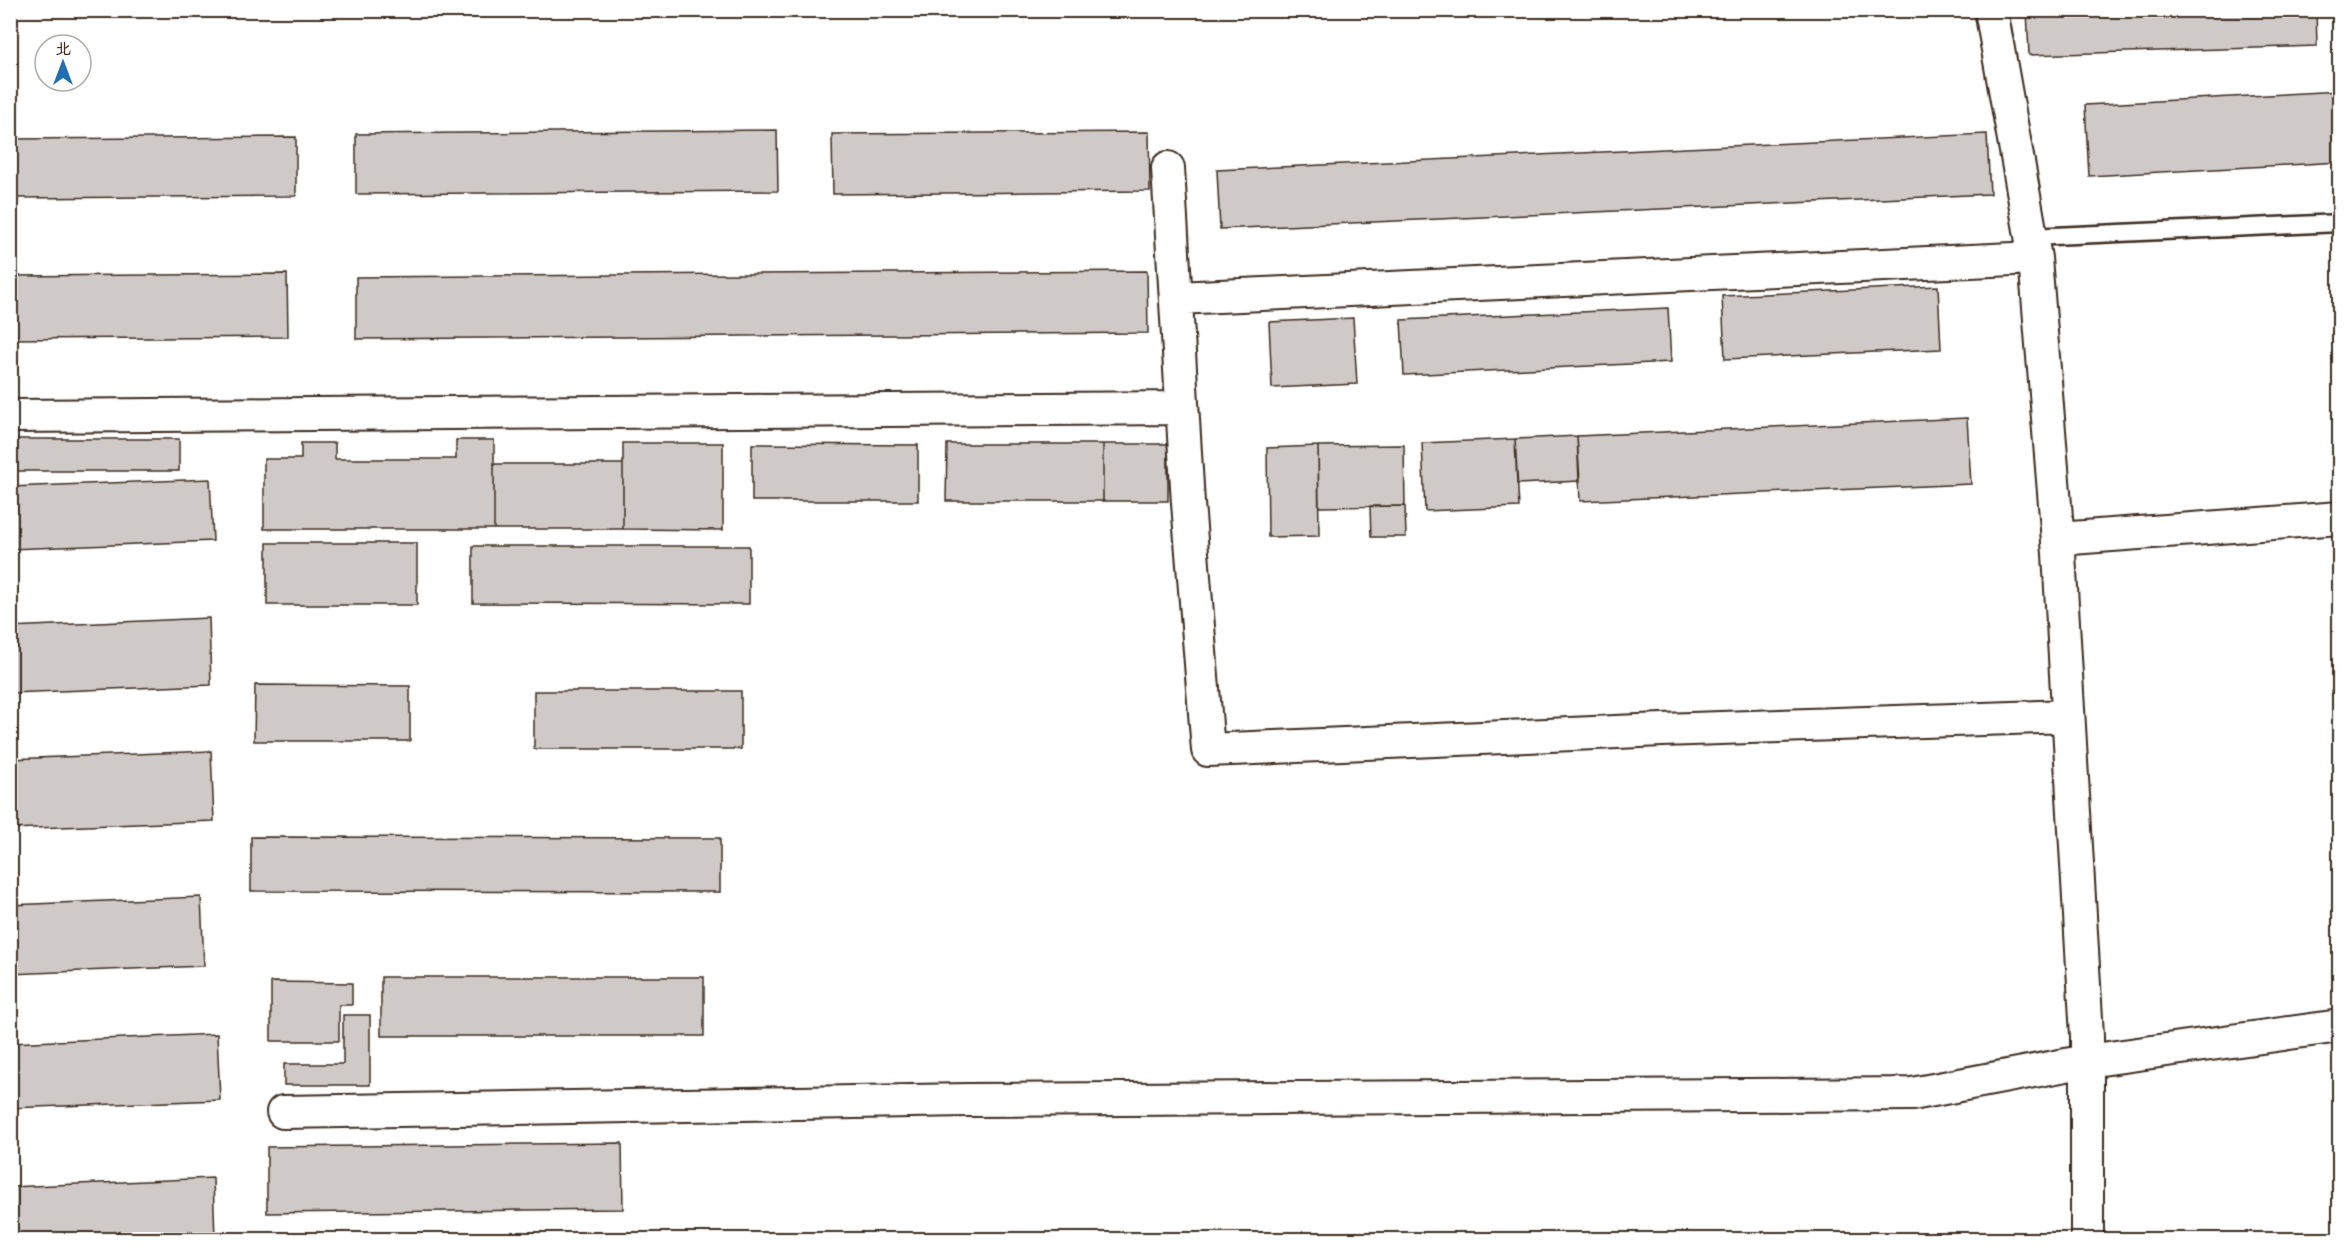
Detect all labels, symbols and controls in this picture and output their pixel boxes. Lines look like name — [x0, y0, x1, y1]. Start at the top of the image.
north arrow — [33, 33, 93, 93]
text: 北 — [55, 38, 71, 58]

